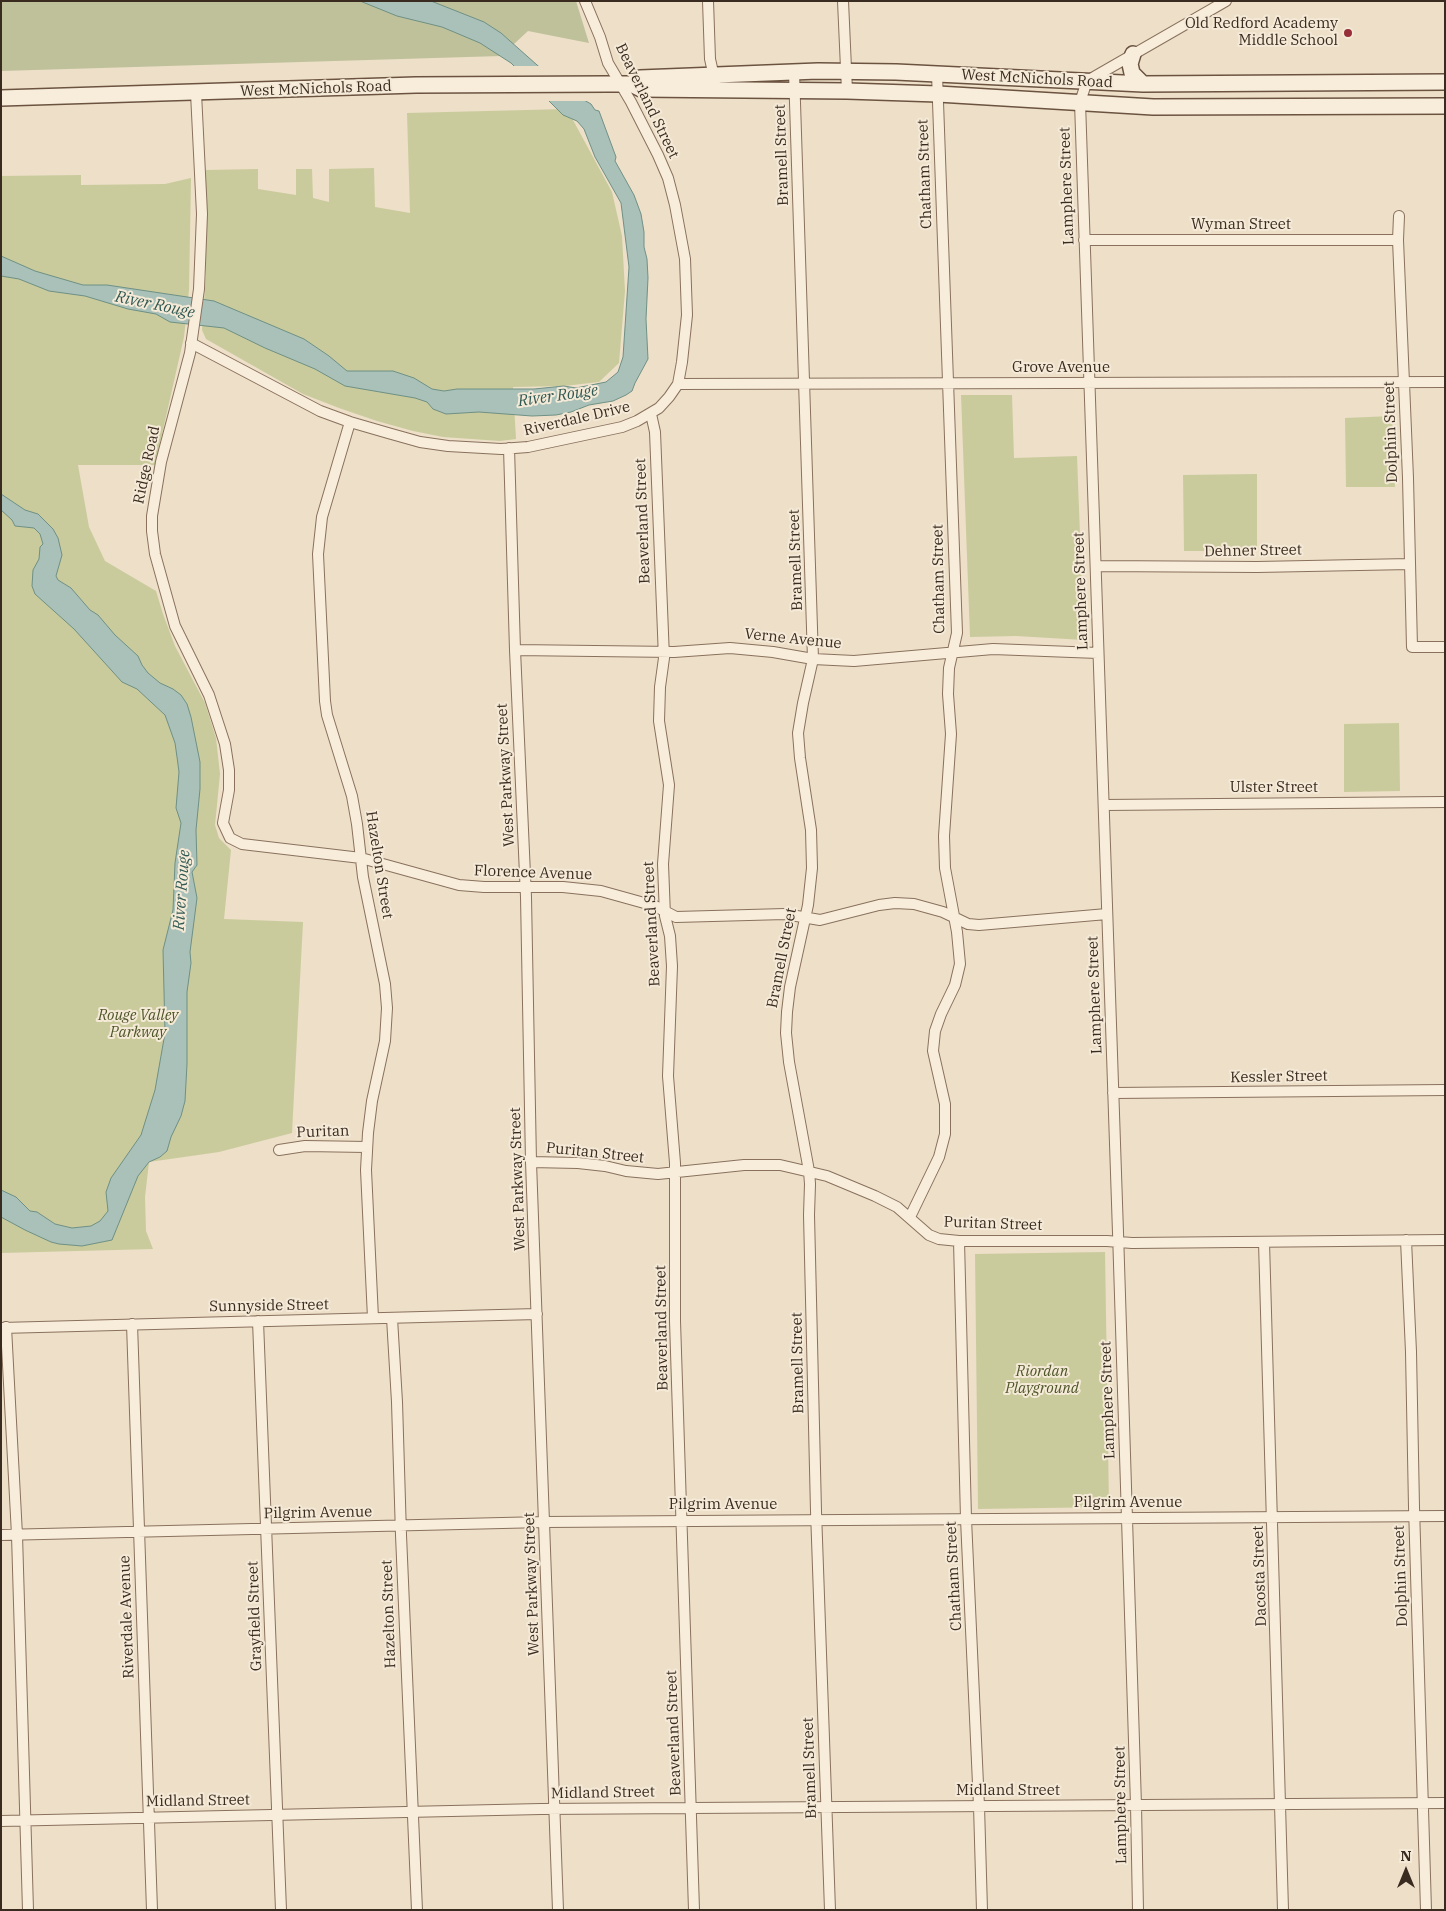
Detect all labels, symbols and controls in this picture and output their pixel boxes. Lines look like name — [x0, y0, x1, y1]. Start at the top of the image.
place label: Old Redford Academy Middle School — [1185, 15, 1338, 50]
marker: Old Redford Academy Middle School — [1342, 27, 1354, 39]
street label: Beaverland Street — [611, 41, 683, 161]
street label: West McNichols Road — [961, 66, 1113, 92]
street label: West McNichols Road — [240, 77, 392, 101]
street label: Bramell Street — [771, 104, 793, 206]
street label: Chatham Street — [914, 119, 936, 229]
street label: Lamphere Street — [1056, 127, 1078, 245]
street label: Wyman Street — [1191, 216, 1291, 234]
water label: River Rouge — [114, 287, 196, 323]
street label: Grove Avenue — [1012, 359, 1110, 377]
water label: River Rouge — [517, 381, 599, 411]
street label: Dolphin Street — [1380, 381, 1402, 483]
street label: Riverdale Drive — [522, 398, 632, 440]
street label: Ridge Road — [130, 424, 164, 506]
street label: Beaverland Street — [632, 458, 654, 584]
street label: Bramell Street — [785, 509, 807, 611]
street label: Chatham Street — [929, 524, 949, 634]
street label: Lamphere Street — [1070, 532, 1092, 650]
street label: Dehner Street — [1204, 541, 1302, 561]
street label: Verne Avenue — [744, 625, 842, 653]
street label: West Parkway Street — [493, 703, 519, 847]
street label: Ulster Street — [1230, 779, 1318, 797]
street label: Hazelton Street — [362, 810, 396, 920]
water label: River Rouge — [170, 849, 194, 931]
street label: Beaverland Street — [640, 861, 664, 987]
street label: Florence Avenue — [473, 862, 593, 884]
street label: Bramell Street — [763, 906, 801, 1010]
street label: Lamphere Street — [1084, 936, 1106, 1054]
park label: Rouge Valley Parkway — [98, 1007, 178, 1042]
street label: Kessler Street — [1230, 1067, 1328, 1087]
street label: West Parkway Street — [506, 1107, 530, 1251]
street label: Puritan — [296, 1122, 350, 1142]
street label: Puritan Street — [545, 1139, 645, 1167]
street label: Puritan Street — [943, 1213, 1043, 1235]
street label: Beaverland Street — [652, 1265, 672, 1391]
street label: Sunnyside Street — [209, 1296, 329, 1316]
street label: Bramell Street — [788, 1312, 808, 1414]
street label: Lamphere Street — [1097, 1341, 1119, 1459]
park label: Riordan Playground — [1005, 1363, 1079, 1398]
street label: Pilgrim Avenue — [1074, 1494, 1182, 1512]
street label: Pilgrim Avenue — [669, 1496, 777, 1514]
street label: Pilgrim Avenue — [264, 1503, 372, 1523]
street label: West Parkway Street — [520, 1512, 544, 1656]
street label: Chatham Street — [942, 1521, 966, 1631]
street label: Dacosta Street — [1249, 1525, 1271, 1627]
street label: Dolphin Street — [1390, 1525, 1412, 1627]
street label: Riverdale Avenue — [116, 1555, 138, 1679]
street label: Hazelton Street — [378, 1559, 400, 1669]
street label: Grayfield Street — [244, 1561, 266, 1671]
street label: Beaverland Street — [663, 1670, 685, 1796]
street label: Bramell Street — [799, 1717, 821, 1819]
street label: Lamphere Street — [1111, 1746, 1131, 1864]
street label: Midland Street — [956, 1782, 1060, 1800]
street label: Midland Street — [551, 1783, 655, 1803]
street label: Midland Street — [146, 1791, 250, 1811]
north arrow — [1381, 1846, 1431, 1896]
text: N — [1400, 1847, 1412, 1865]

